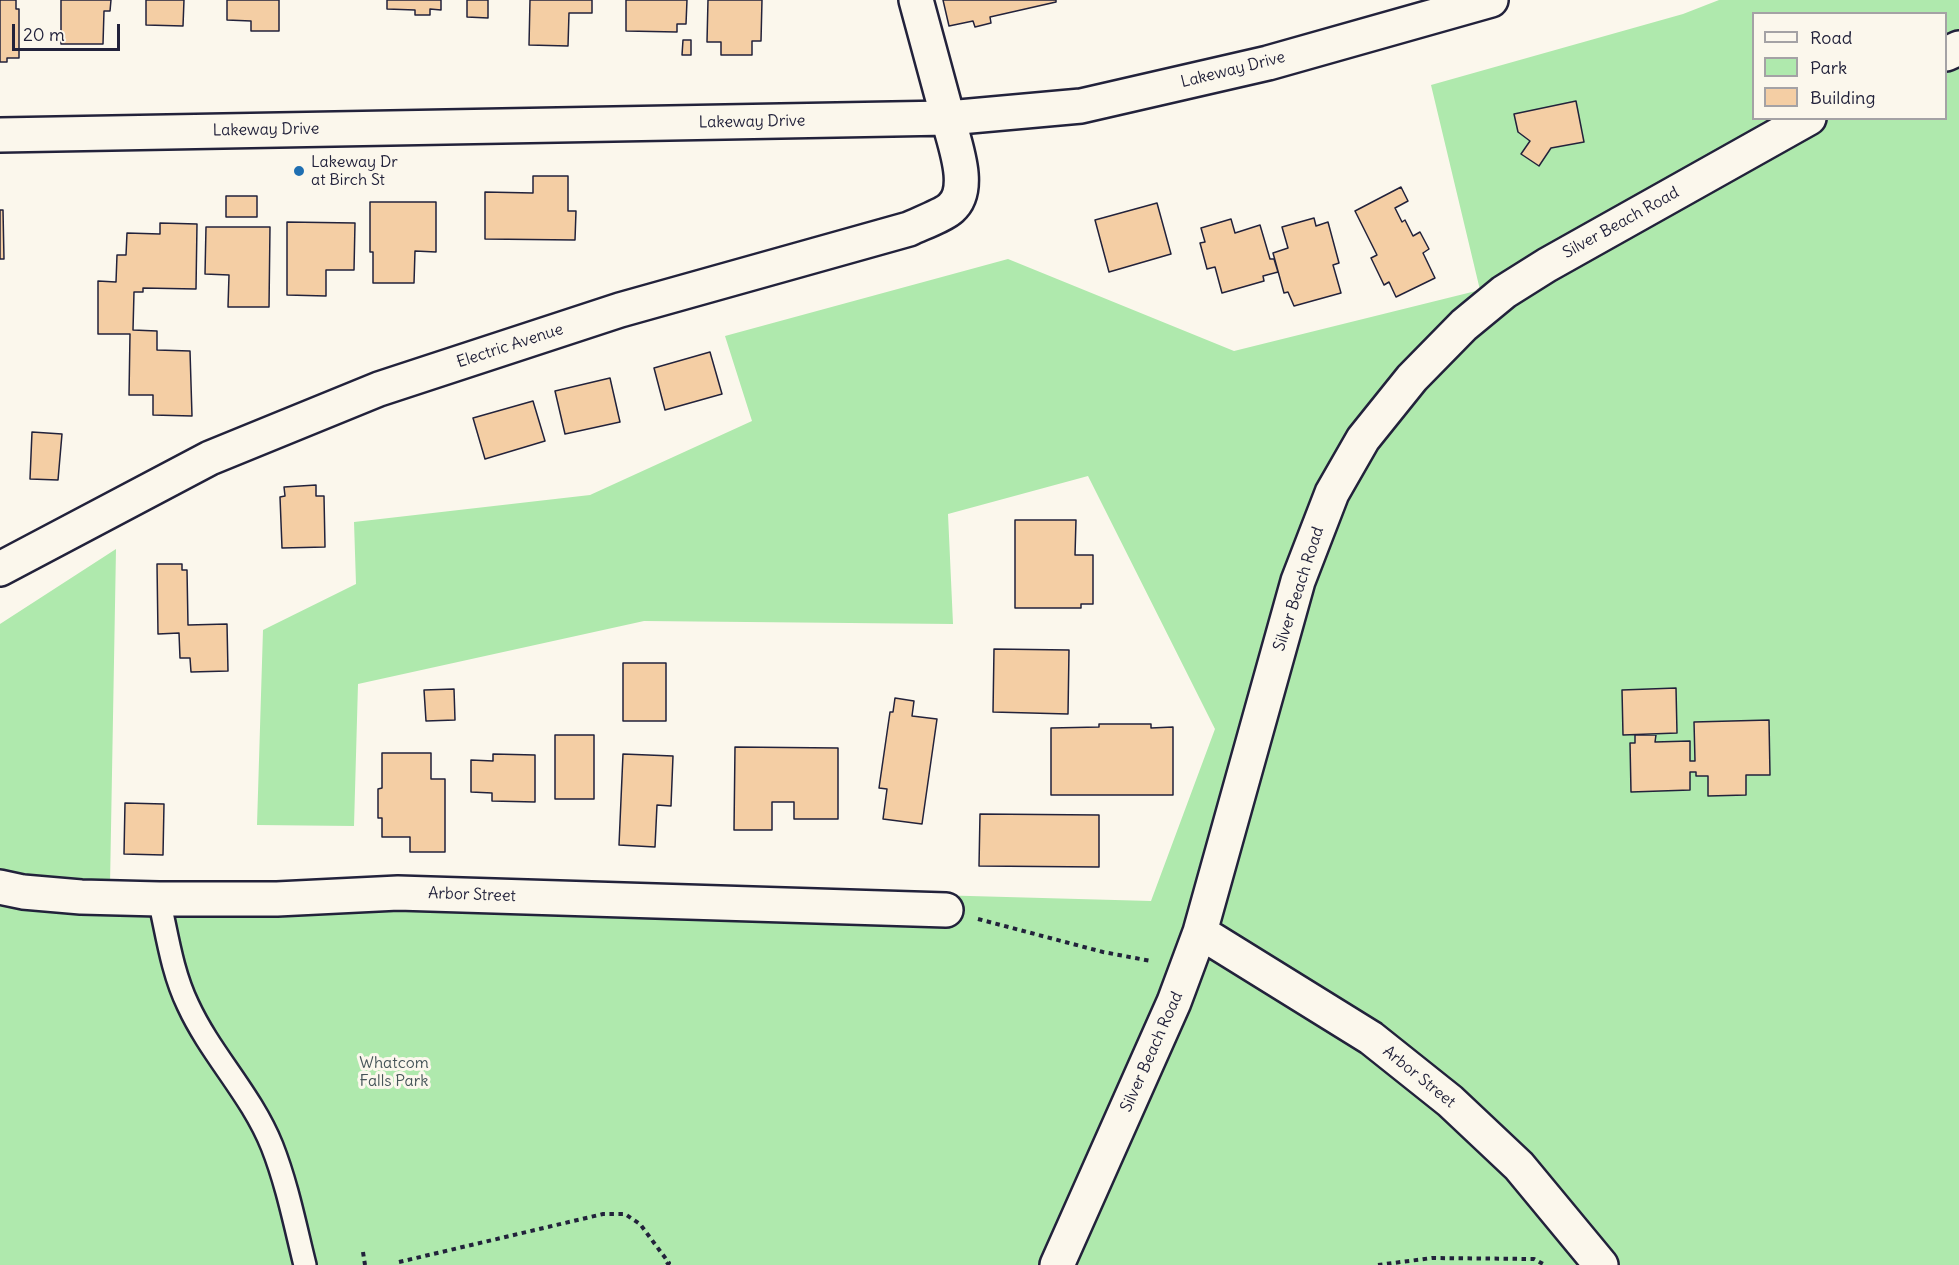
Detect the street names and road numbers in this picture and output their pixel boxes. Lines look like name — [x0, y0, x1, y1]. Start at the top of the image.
street label: Lakeway Drive — [1179, 48, 1287, 92]
street label: Lakeway Drive — [698, 111, 806, 133]
street label: Lakeway Drive — [212, 119, 320, 141]
street label: Silver Beach Road — [1560, 183, 1682, 263]
street label: Electric Avenue — [454, 320, 566, 372]
street label: Silver Beach Road — [1270, 524, 1328, 654]
street label: Arbor Street — [428, 884, 516, 906]
street label: Silver Beach Road — [1117, 989, 1187, 1115]
street label: Arbor Street — [1379, 1042, 1459, 1112]

